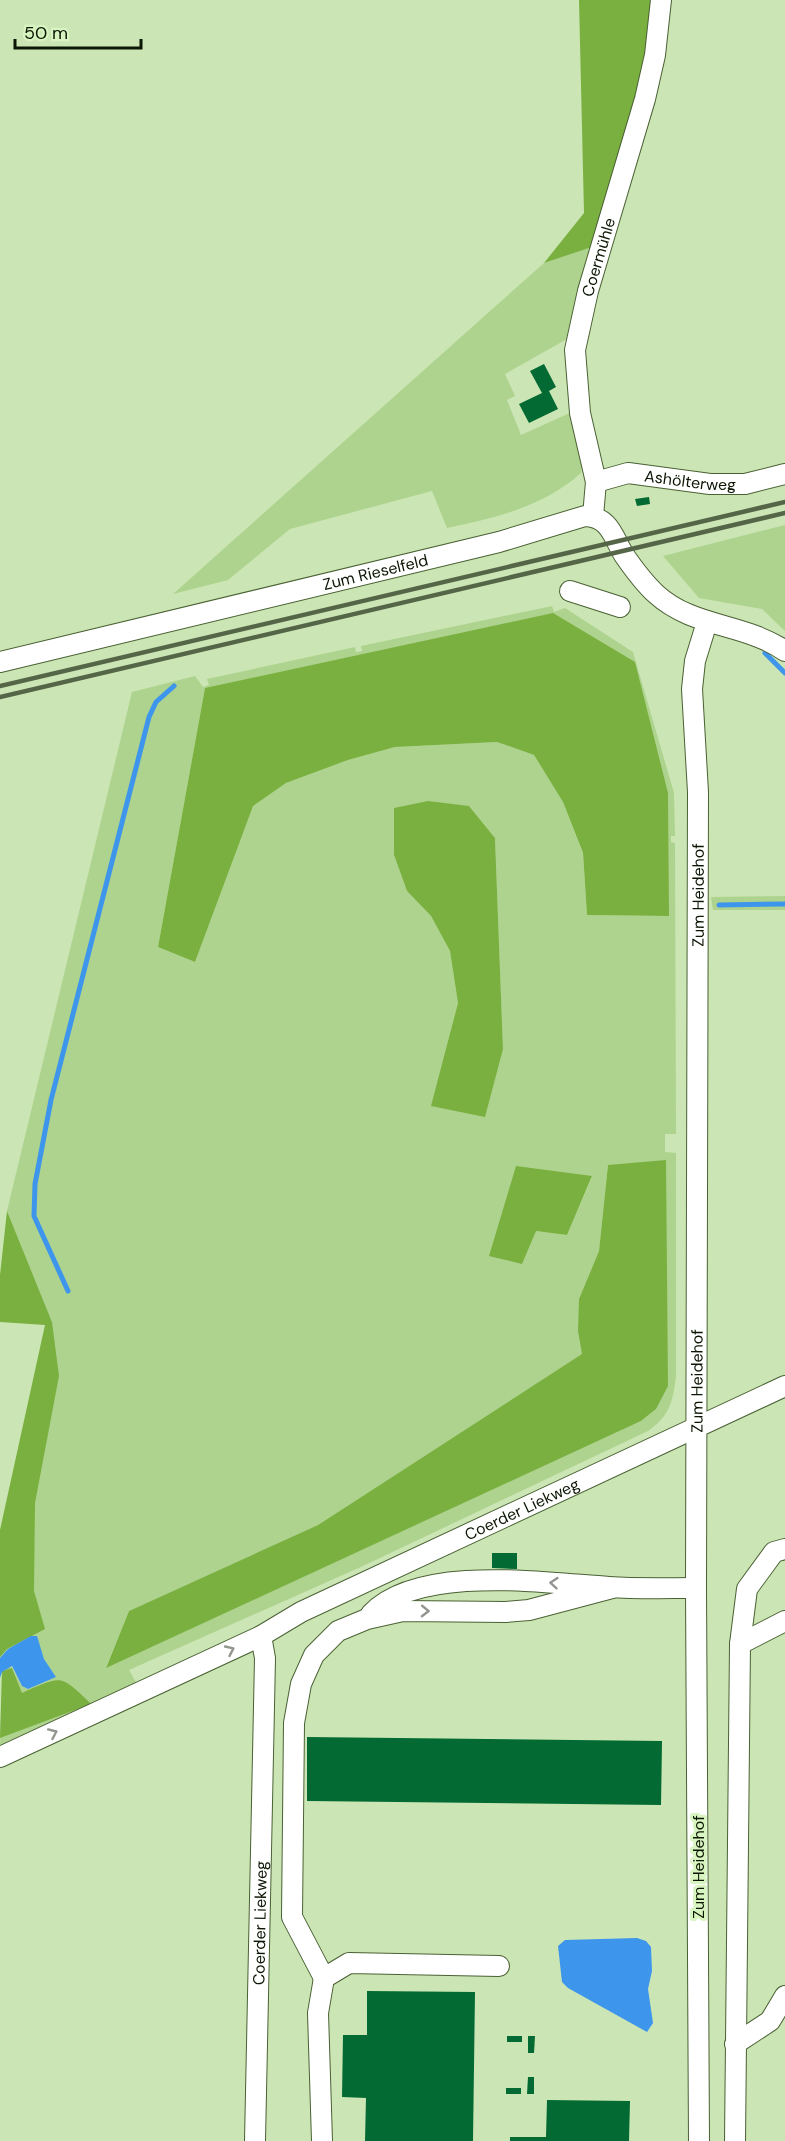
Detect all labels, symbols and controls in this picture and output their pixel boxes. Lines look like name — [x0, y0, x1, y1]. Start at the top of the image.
scale bar — [15, 12, 141, 50]
text: 50 m — [24, 21, 68, 45]
street label: Coermühle — [577, 215, 620, 299]
street label: Ashölterweg — [643, 465, 736, 495]
street label: Zum Rieselfeld — [321, 549, 430, 595]
street label: Zum Heidehof — [688, 843, 709, 947]
street label: Zum Heidehof — [686, 1329, 708, 1433]
street label: Coerder Liekweg — [461, 1474, 583, 1545]
one-way arrow — [549, 1576, 558, 1589]
one-way arrow — [420, 1605, 429, 1617]
one-way arrow — [223, 1646, 234, 1658]
one-way arrow — [47, 1728, 58, 1740]
street label: Zum Heidehof — [688, 1815, 709, 1919]
street label: Coerder Liekweg — [248, 1861, 272, 1985]

